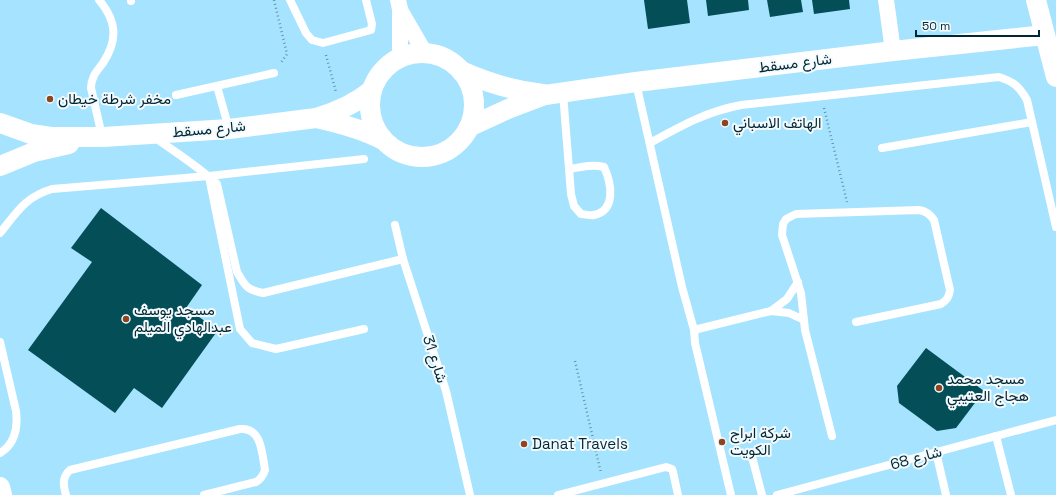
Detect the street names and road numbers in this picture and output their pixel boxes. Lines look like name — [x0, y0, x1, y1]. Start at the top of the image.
street label: شارع مسقط — [757, 49, 833, 78]
street label: شارع مسقط — [171, 116, 247, 143]
street label: شارع 31 — [417, 333, 452, 386]
street label: شارع 68 — [888, 441, 944, 475]

